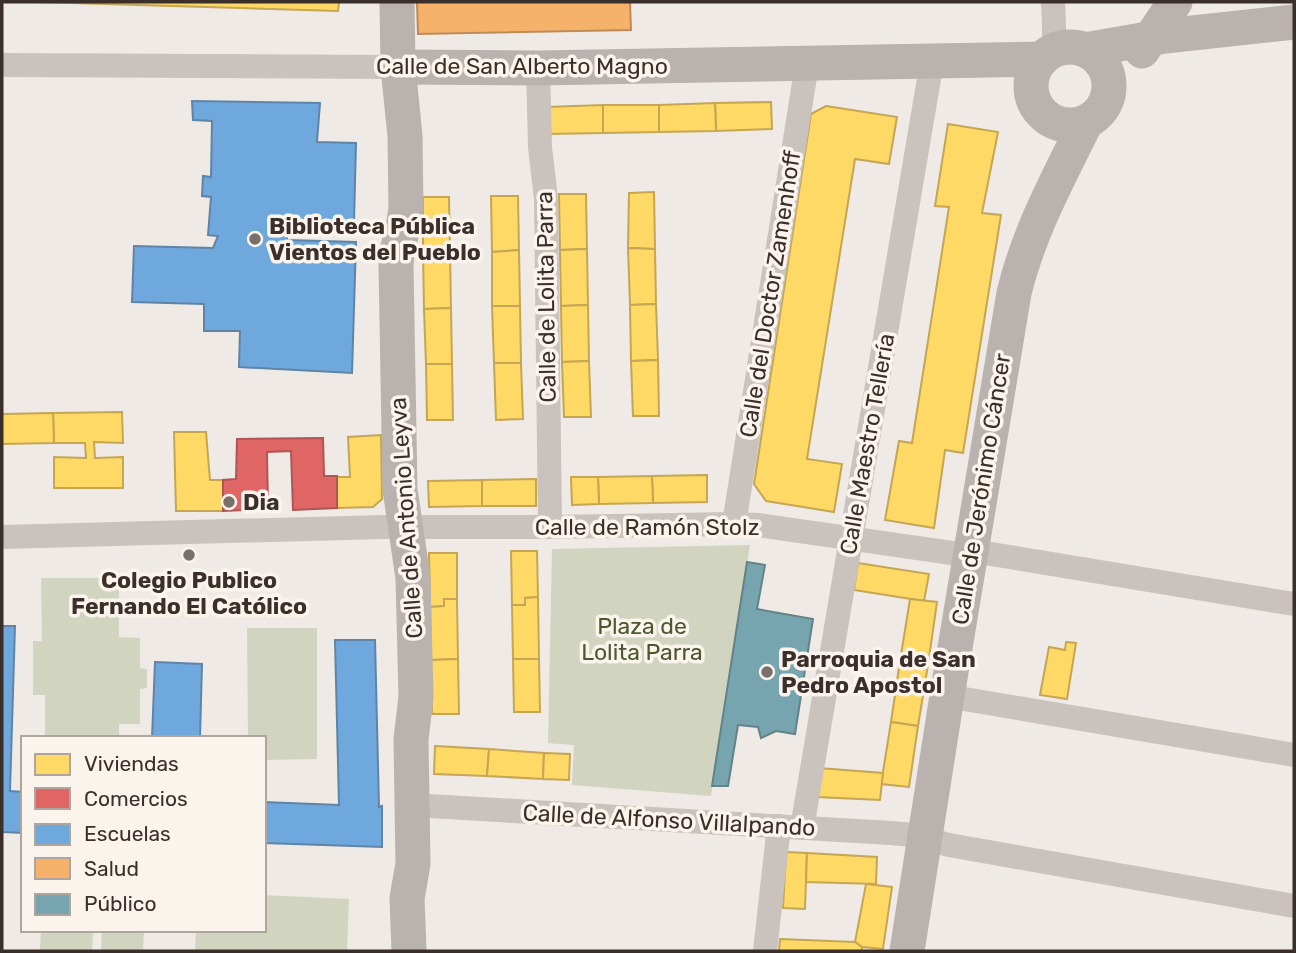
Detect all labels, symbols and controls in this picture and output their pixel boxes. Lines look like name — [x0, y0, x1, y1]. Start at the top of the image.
street label: Calle de San Alberto Magno — [376, 52, 668, 80]
street label: Calle del Doctor Zamenhoff — [733, 148, 807, 439]
street label: Calle de Lolita Parra — [530, 191, 562, 403]
place label: Biblioteca Pública Vientos del Pueblo — [269, 212, 481, 266]
marker: Biblioteca Pública Vientos del Pueblo — [247, 231, 263, 247]
street label: Calle Maestro Tellería — [834, 331, 900, 557]
street label: Calle de Jerónimo Cáncer — [946, 351, 1016, 627]
street label: Calle de Antonio Leyva — [384, 396, 428, 640]
place label: Dia — [243, 488, 280, 516]
marker: Dia — [221, 494, 237, 510]
street label: Calle de Ramón Stolz — [535, 513, 759, 541]
marker: Colegio Publico Fernando El Católico — [181, 547, 197, 563]
place label: Colegio Publico Fernando El Católico — [71, 566, 307, 620]
park label: Plaza de Lolita Parra — [581, 612, 703, 666]
place label: Parroquia de San Pedro Apostol — [781, 645, 976, 699]
marker: Parroquia de San Pedro Apostol — [759, 664, 775, 680]
legend — [21, 736, 266, 932]
text: Viviendas — [84, 751, 179, 776]
text: Comercios — [84, 786, 188, 811]
street label: Calle de Alfonso Villalpando — [522, 798, 816, 842]
text: Escuelas — [84, 821, 171, 846]
text: Salud — [84, 856, 139, 881]
text: Público — [84, 891, 156, 916]

